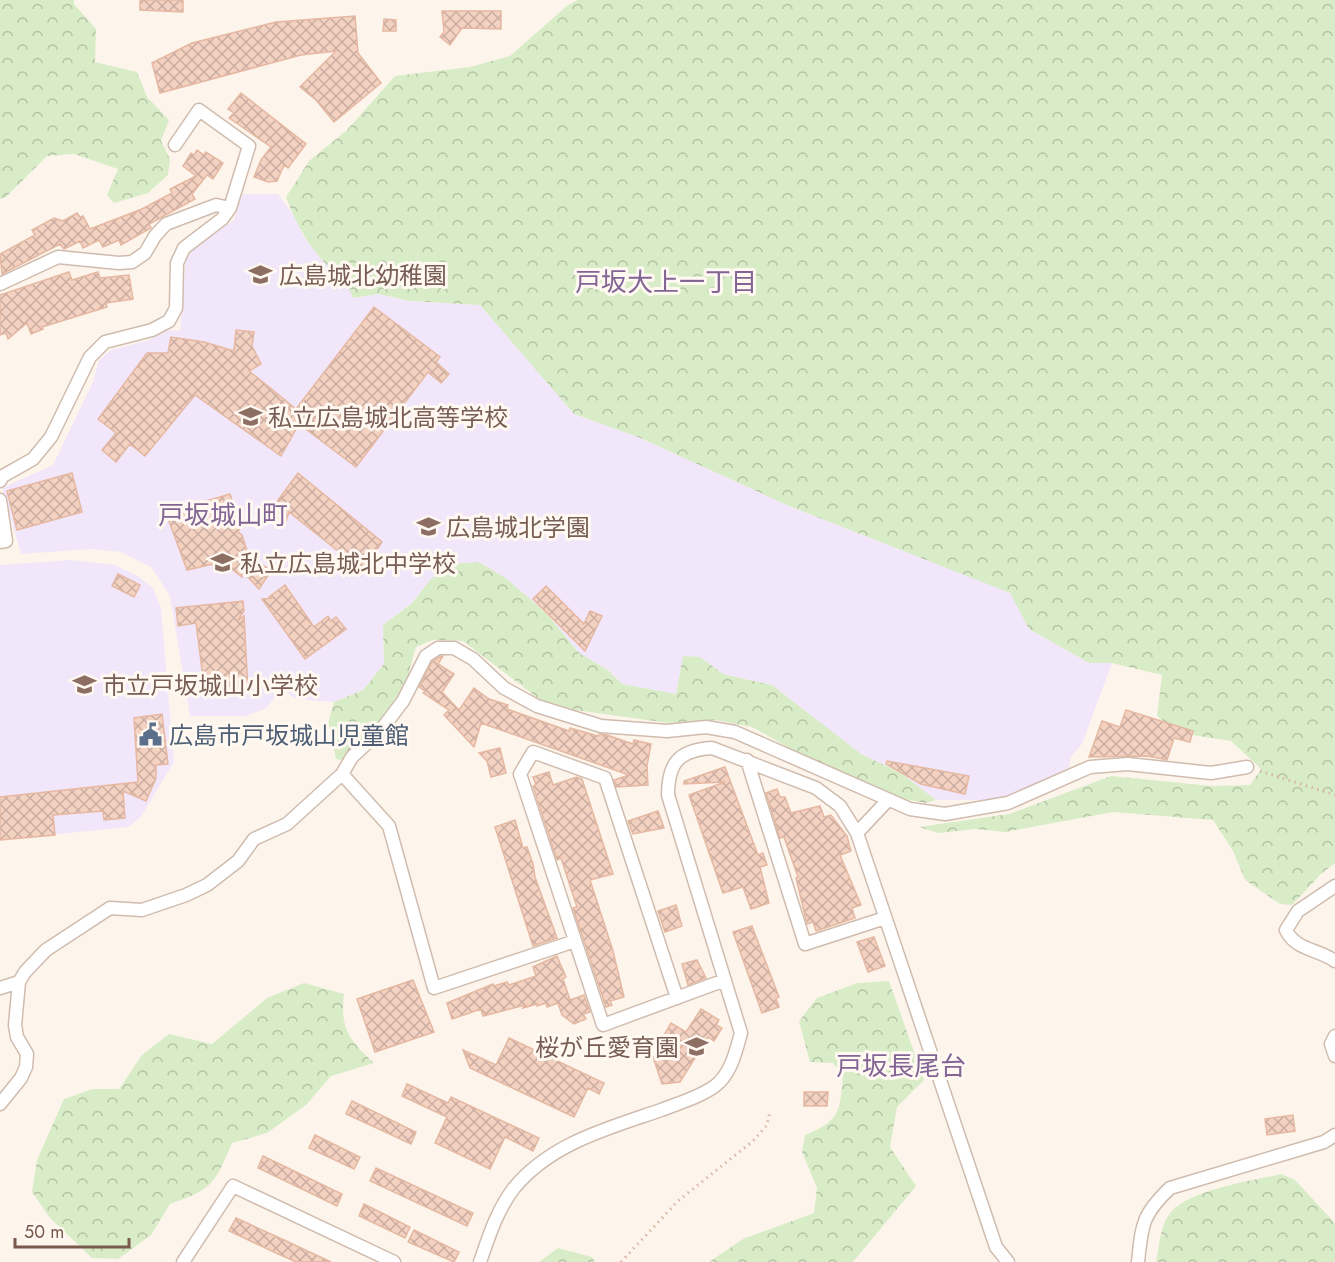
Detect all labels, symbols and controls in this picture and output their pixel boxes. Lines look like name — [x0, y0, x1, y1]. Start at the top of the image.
place label: 広島城北幼稚園 — [279, 258, 447, 293]
school or university icon: 広島城北幼稚園 — [248, 262, 274, 288]
district label: 戸坂大上一丁目 — [575, 263, 757, 301]
place label: 私立広島城北高等学校 — [268, 400, 508, 435]
school or university icon: 私立広島城北高等学校 — [237, 404, 263, 430]
district label: 戸坂城山町 — [158, 496, 288, 534]
place label: 広島城北学園 — [446, 510, 590, 545]
school or university icon: 広島城北学園 — [415, 514, 441, 540]
place label: 私立広島城北中学校 — [240, 546, 456, 581]
school or university icon: 私立広島城北中学校 — [209, 550, 235, 576]
place label: 市立戸坂城山小学校 — [102, 668, 318, 703]
school or university icon: 市立戸坂城山小学校 — [71, 672, 97, 698]
place label: 広島市戸坂城山児童館 — [169, 718, 409, 753]
public building icon: 広島市戸坂城山児童館 — [138, 722, 164, 748]
place label: 桜が丘愛育園 — [535, 1030, 679, 1065]
school or university icon: 桜が丘愛育園 — [684, 1034, 710, 1060]
district label: 戸坂長尾台 — [836, 1047, 966, 1085]
scale bar — [15, 1211, 129, 1249]
text: 50 m — [24, 1219, 64, 1245]

